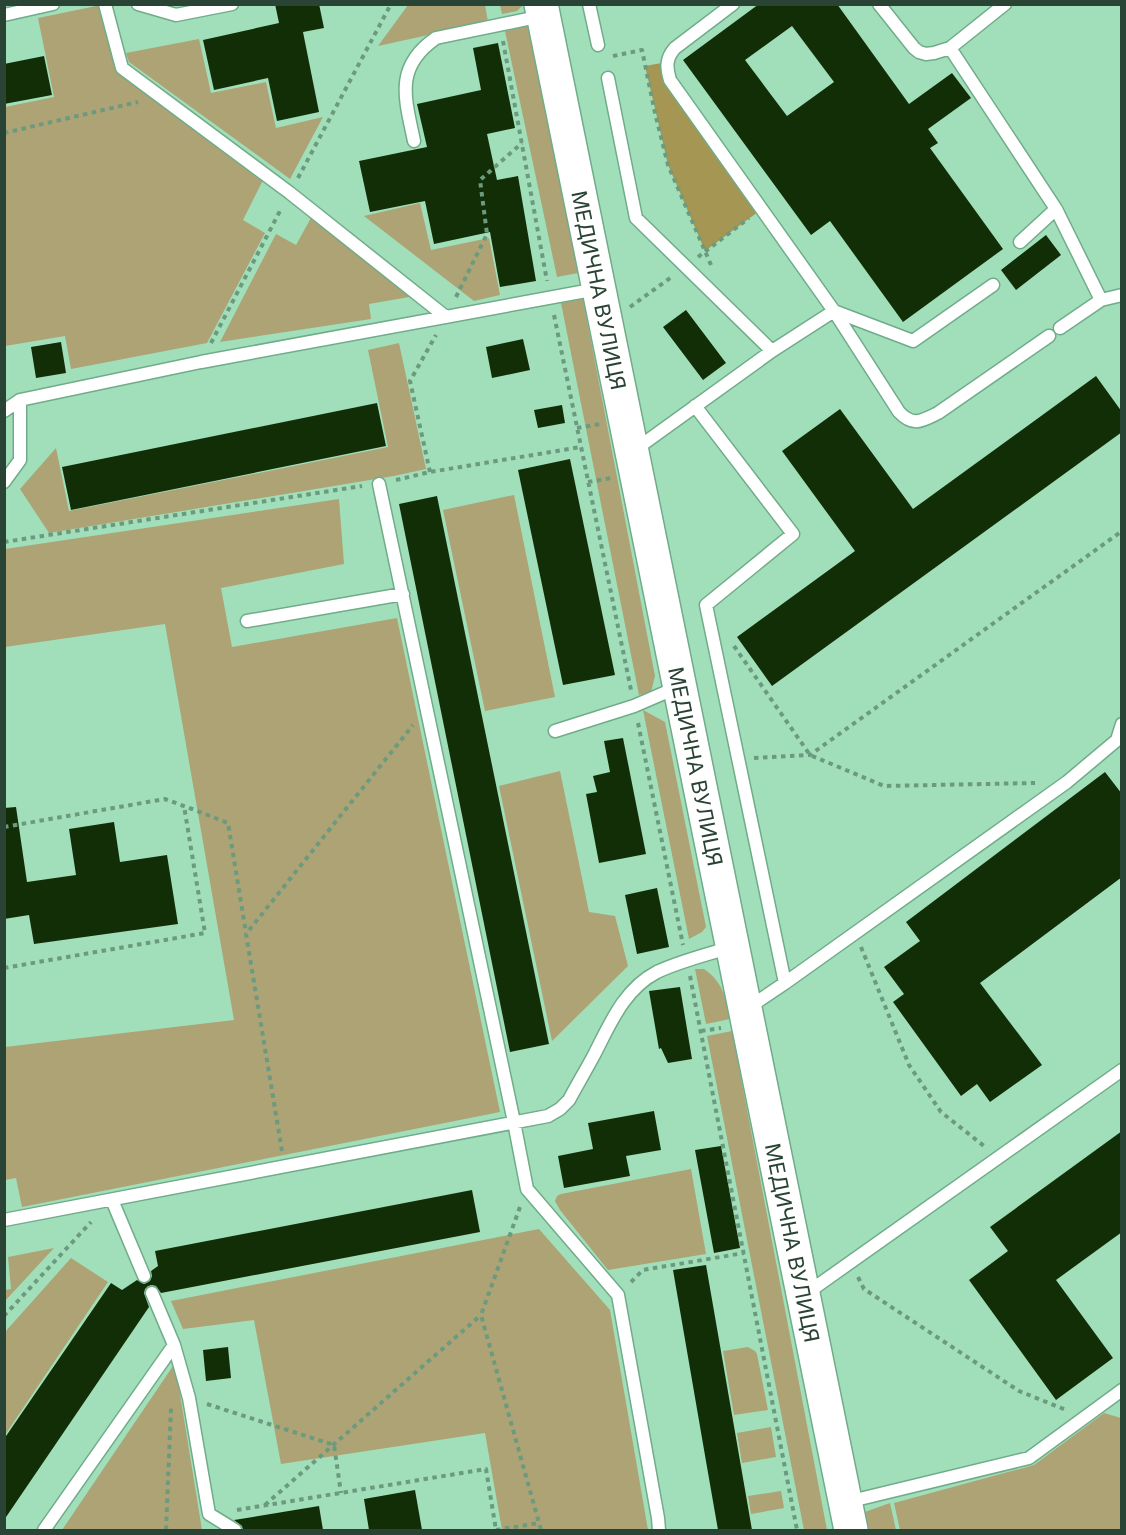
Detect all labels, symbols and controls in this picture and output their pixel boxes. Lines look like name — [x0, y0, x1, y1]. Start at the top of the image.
street label: МЕДИЧНА ВУЛИЦЯ — [567, 188, 632, 392]
street label: МЕДИЧНА ВУЛИЦЯ — [663, 665, 728, 868]
street label: МЕДИЧНА ВУЛИЦЯ — [760, 1141, 825, 1344]

